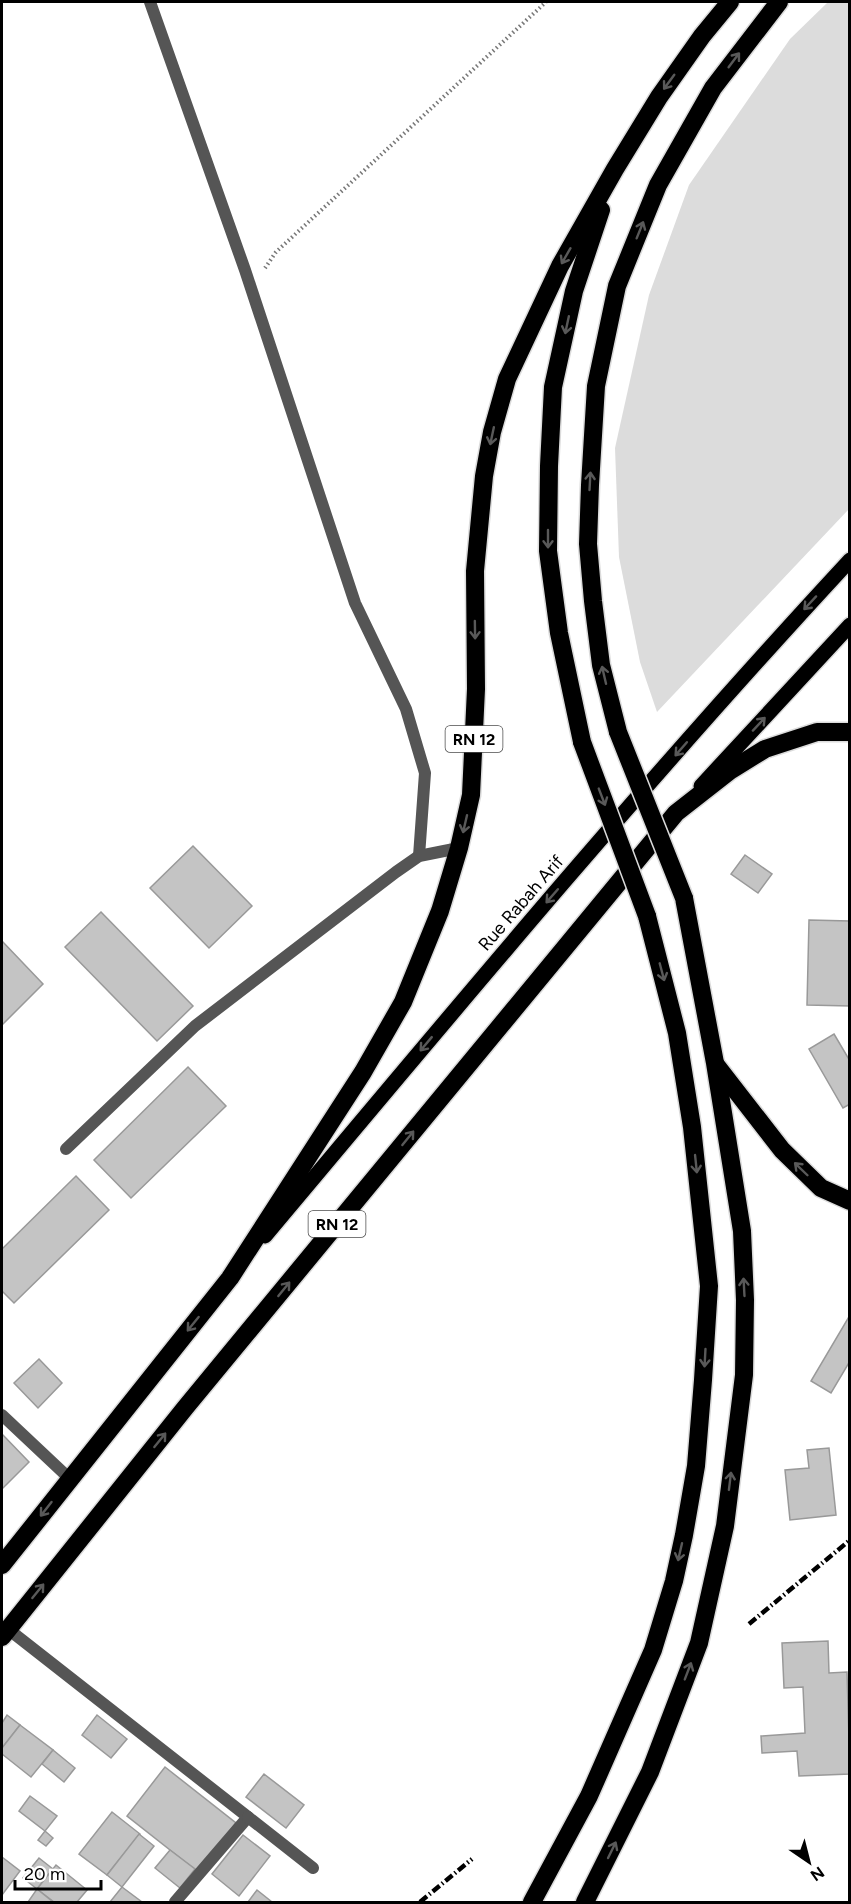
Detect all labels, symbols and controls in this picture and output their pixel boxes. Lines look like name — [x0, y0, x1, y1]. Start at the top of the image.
one-way arrow — [728, 52, 741, 68]
one-way arrow — [663, 73, 675, 89]
one-way arrow — [635, 221, 646, 239]
one-way arrow — [559, 247, 571, 264]
one-way arrow — [560, 315, 572, 334]
one-way arrow — [485, 426, 497, 445]
one-way arrow — [584, 471, 595, 491]
one-way arrow — [542, 529, 554, 549]
one-way arrow — [803, 596, 817, 611]
one-way arrow — [470, 619, 481, 639]
one-way arrow — [597, 666, 609, 685]
one-way arrow — [752, 716, 766, 731]
road number: RN 12 — [446, 726, 502, 752]
one-way arrow — [674, 741, 688, 756]
one-way arrow — [597, 787, 608, 805]
one-way arrow — [458, 814, 470, 833]
street label: Rue Rabah Arif — [474, 850, 569, 955]
one-way arrow — [545, 888, 559, 903]
one-way arrow — [656, 963, 668, 982]
one-way arrow — [419, 1036, 432, 1052]
one-way arrow — [401, 1131, 415, 1146]
one-way arrow — [691, 1154, 702, 1173]
one-way arrow — [794, 1162, 809, 1176]
road number: RN 12 — [308, 1211, 366, 1237]
one-way arrow — [739, 1278, 750, 1298]
one-way arrow — [277, 1282, 291, 1297]
one-way arrow — [187, 1316, 200, 1332]
one-way arrow — [699, 1348, 710, 1368]
one-way arrow — [154, 1432, 167, 1448]
one-way arrow — [725, 1472, 736, 1492]
one-way arrow — [39, 1501, 52, 1517]
one-way arrow — [674, 1542, 686, 1561]
one-way arrow — [32, 1584, 45, 1600]
one-way arrow — [684, 1662, 695, 1681]
north arrow — [779, 1832, 839, 1892]
one-way arrow — [606, 1842, 618, 1860]
scale bar — [15, 1853, 100, 1891]
text: 20 m — [24, 1863, 65, 1885]
text: N — [807, 1863, 828, 1885]

